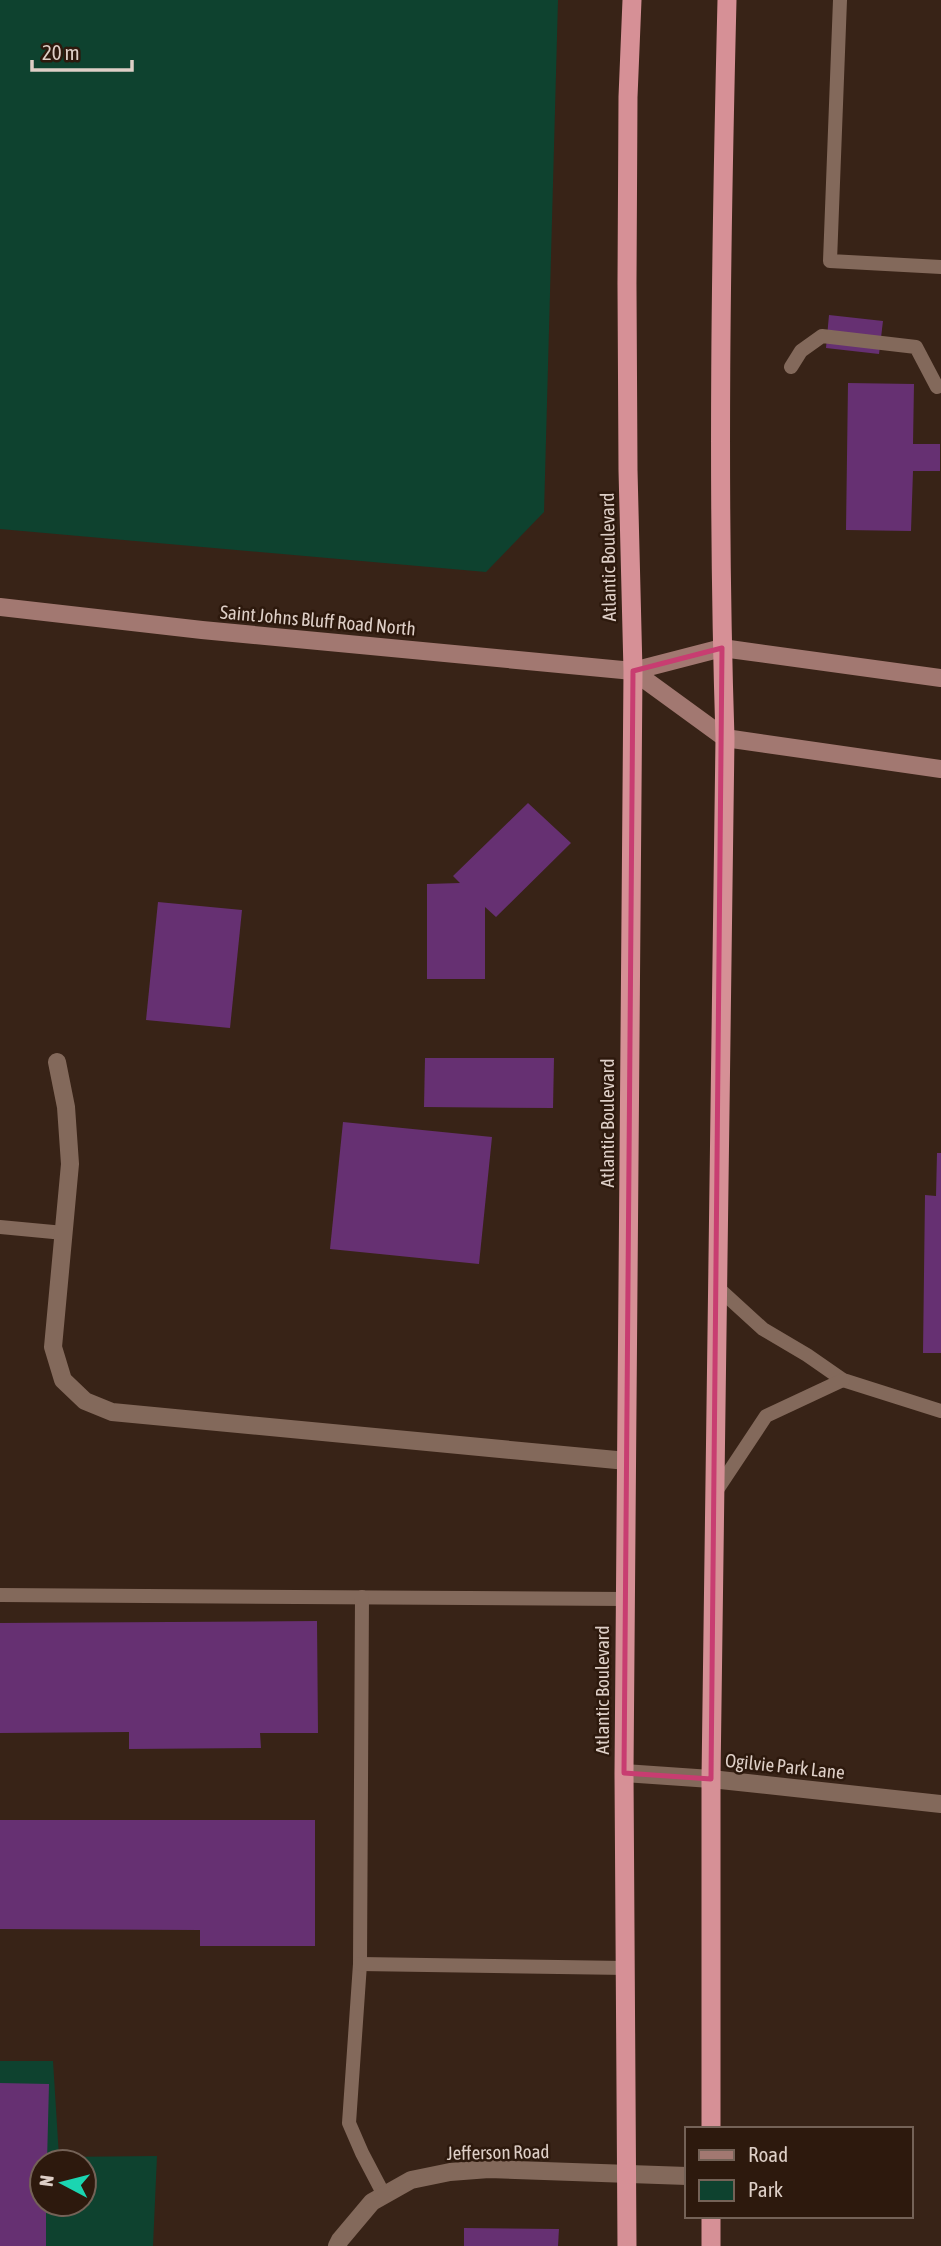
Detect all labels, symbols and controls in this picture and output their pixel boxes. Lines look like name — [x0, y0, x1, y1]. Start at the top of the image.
scale bar — [32, 28, 131, 72]
text: 20 m — [42, 40, 80, 64]
street label: Atlantic Boulevard — [596, 492, 620, 622]
street label: Saint Johns Bluff Road North — [219, 600, 417, 640]
street label: Atlantic Boulevard — [596, 1059, 618, 1187]
street label: Atlantic Boulevard — [591, 1626, 613, 1754]
street label: Ogilvie Park Lane — [724, 1749, 846, 1783]
legend — [685, 2127, 913, 2218]
street label: Jefferson Road — [446, 2140, 550, 2164]
text: Road — [748, 2142, 788, 2166]
north arrow — [28, 2148, 98, 2218]
text: N — [35, 2174, 58, 2188]
text: Park — [748, 2177, 783, 2201]

